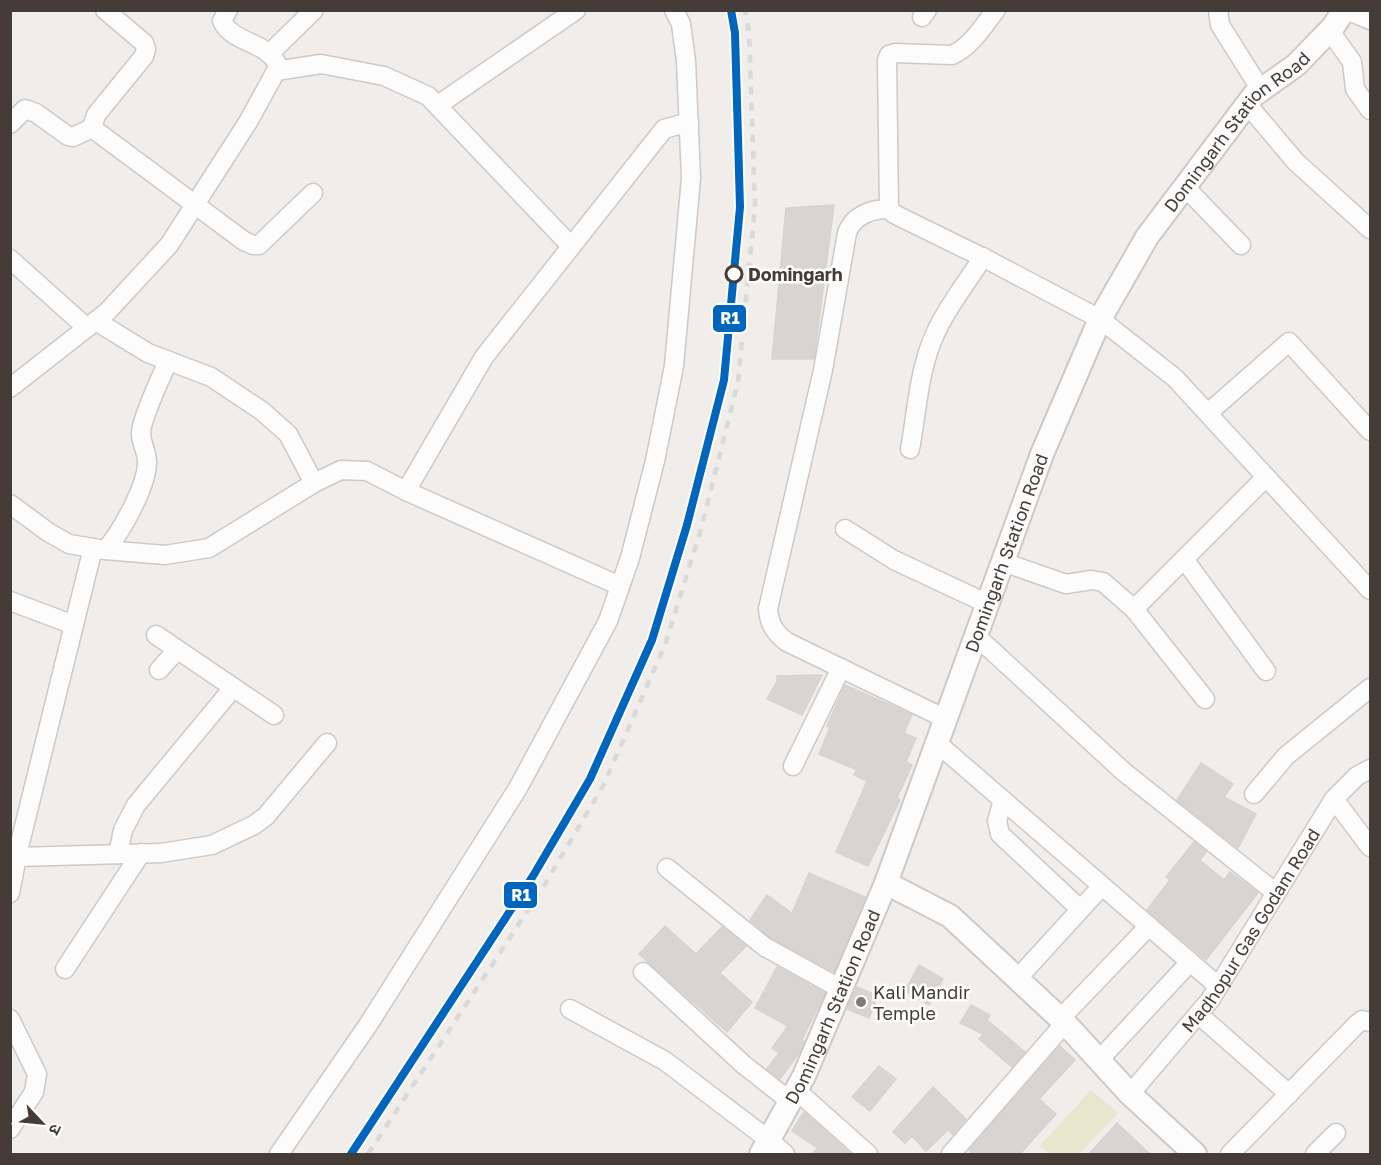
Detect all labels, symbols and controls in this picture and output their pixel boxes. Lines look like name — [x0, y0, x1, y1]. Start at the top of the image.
street label: Domingarh Station Road — [1159, 47, 1314, 216]
place label: Domingarh — [748, 263, 843, 285]
marker: Domingarh — [725, 265, 743, 283]
line badge: R1 — [712, 304, 747, 333]
text: R1 — [720, 308, 740, 328]
street label: Domingarh Station Road — [960, 450, 1052, 655]
street label: Madhopur Gas Godam Road — [1177, 824, 1324, 1037]
line badge: R1 — [503, 881, 538, 909]
text: R1 — [511, 885, 531, 905]
street label: Domingarh Station Road — [780, 906, 884, 1108]
place label: Kali Mandir Temple — [873, 981, 970, 1024]
marker: Kali Mandir Temple — [854, 995, 868, 1009]
north arrow — [12, 1093, 72, 1153]
text: उ — [44, 1121, 67, 1139]

